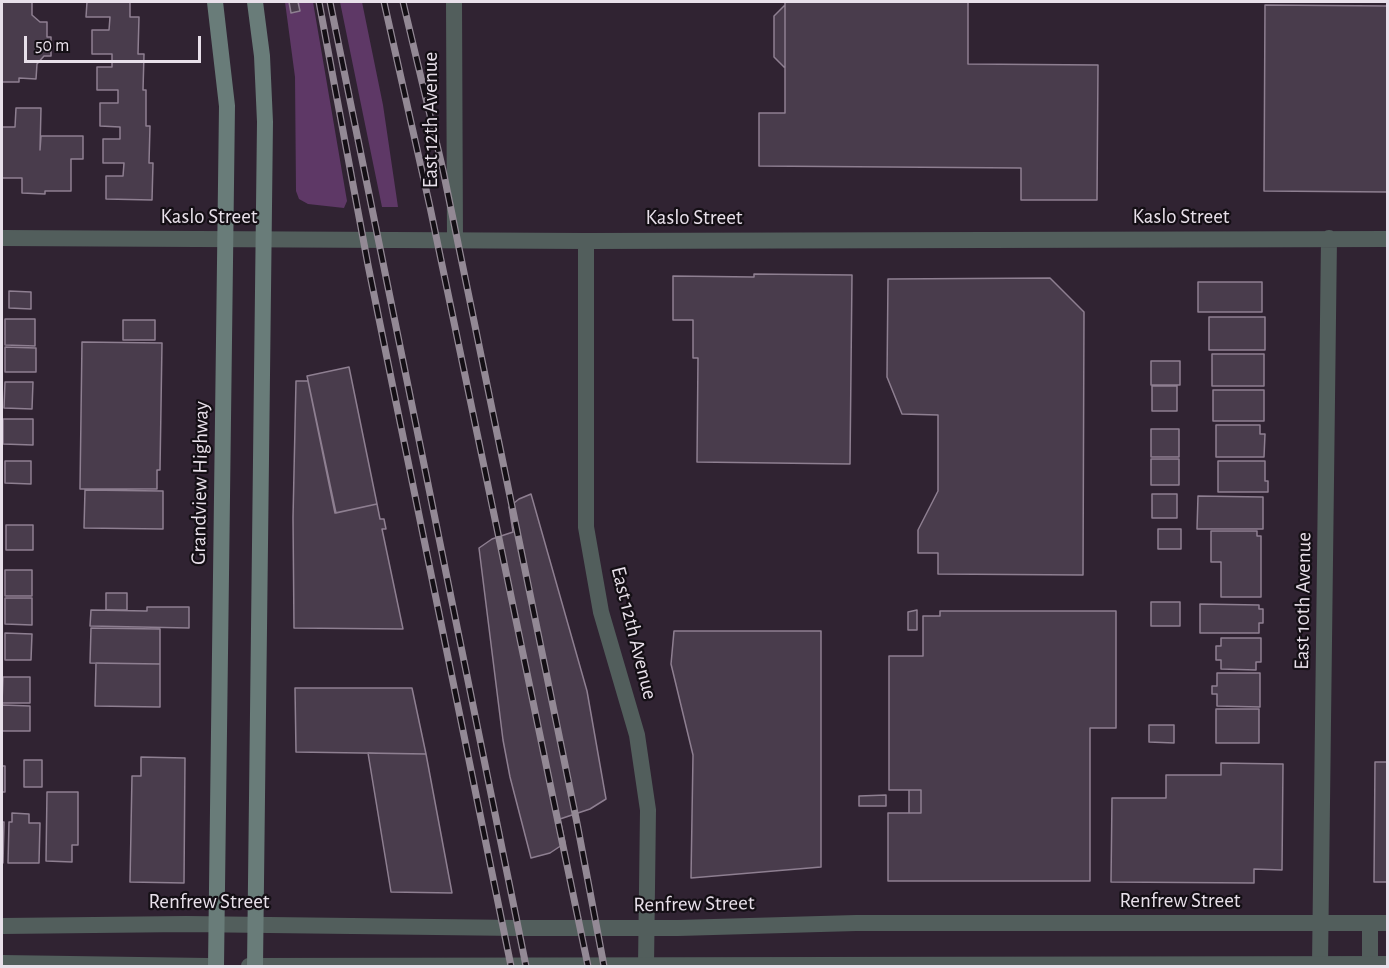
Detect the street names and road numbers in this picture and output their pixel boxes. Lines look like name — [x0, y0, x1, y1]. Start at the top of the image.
street label: East 12th Avenue — [418, 52, 444, 188]
street label: Kaslo Street — [160, 204, 258, 230]
street label: Kaslo Street — [1132, 204, 1230, 230]
street label: Kaslo Street — [645, 205, 743, 231]
street label: Grandview Highway — [186, 401, 214, 565]
street label: East 10th Avenue — [1289, 532, 1317, 670]
street label: East 12th Avenue — [605, 564, 663, 702]
street label: Renfrew Street — [1119, 888, 1241, 914]
street label: Renfrew Street — [148, 889, 270, 915]
street label: Renfrew Street — [633, 890, 755, 918]

